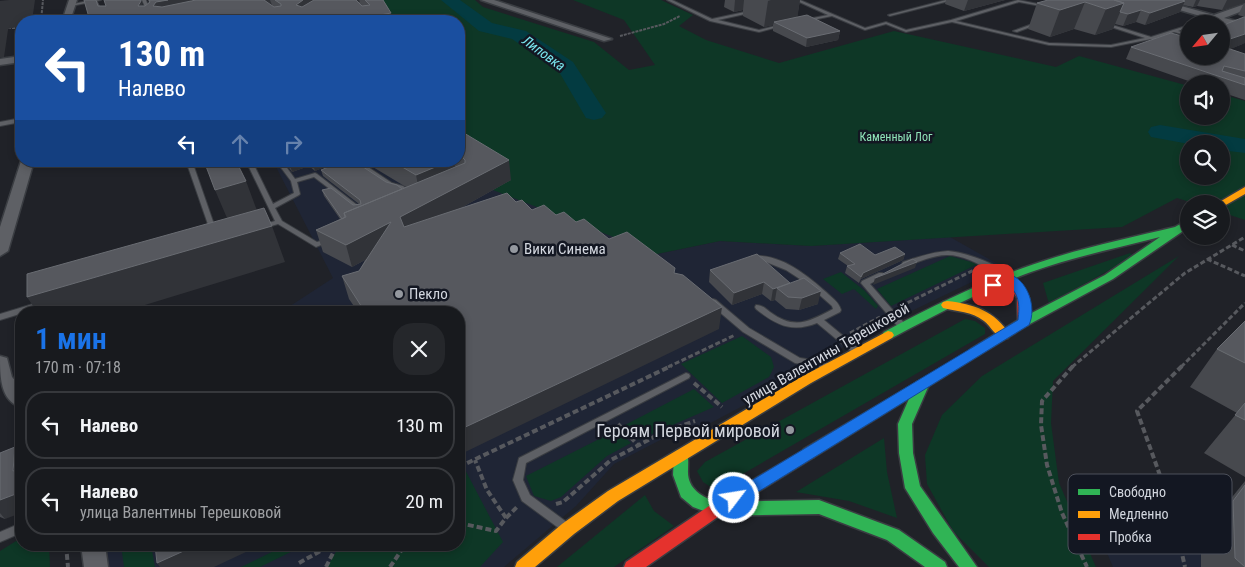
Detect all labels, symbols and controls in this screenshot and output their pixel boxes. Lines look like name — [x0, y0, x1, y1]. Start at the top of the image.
north arrow — [1180, 15, 1230, 65]
map controls — [1180, 15, 1230, 245]
water label: Липовка — [519, 32, 568, 74]
text: 130 m — [118, 34, 205, 75]
icon: left — [35, 35, 100, 100]
button: sound — [1180, 75, 1230, 125]
text: Налево — [118, 76, 186, 101]
icon: left — [173, 130, 201, 158]
icon: ahead — [226, 130, 254, 158]
icon: right — [279, 130, 307, 158]
park label: Каменный Лог — [860, 130, 933, 144]
button: search — [1180, 135, 1230, 185]
button: layers — [1180, 195, 1230, 245]
place label: Вики Синема — [524, 240, 606, 258]
marker: Вики Синема — [508, 243, 520, 255]
pin — [972, 264, 1014, 306]
icon: arrive — [979, 271, 1007, 299]
place label: Пекло — [409, 285, 448, 303]
marker: Пекло — [393, 288, 405, 300]
street label: улица Валентины Терешковой — [740, 299, 912, 409]
text: 1 мин — [35, 321, 107, 356]
button: close — [393, 323, 445, 375]
text: 170 m · 07:18 — [35, 358, 121, 377]
icon: left — [37, 411, 65, 439]
text: Налево — [80, 414, 138, 437]
text: 130 m — [396, 414, 443, 437]
place label: Героям Первой мировой — [596, 420, 780, 441]
marker: Героям Первой мировой — [784, 424, 796, 436]
position arrow — [707, 471, 759, 523]
legend — [1068, 474, 1232, 554]
text: Налево — [80, 480, 138, 503]
text: Свободно — [1109, 484, 1166, 500]
icon: left — [37, 487, 65, 515]
text: 20 m — [406, 490, 443, 513]
text: улица Валентины Терешковой — [80, 503, 281, 522]
text: Медленно — [1109, 506, 1169, 522]
text: Пробка — [1109, 529, 1152, 545]

